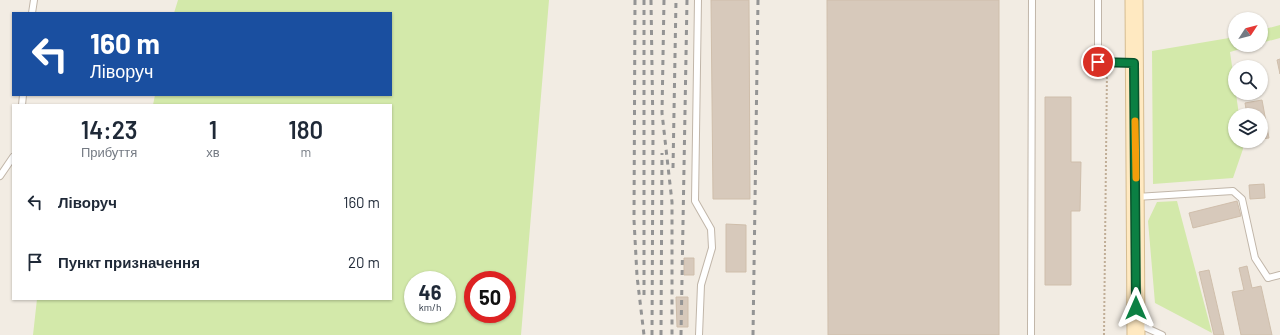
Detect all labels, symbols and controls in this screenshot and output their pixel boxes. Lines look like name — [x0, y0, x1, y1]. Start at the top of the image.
north arrow — [1228, 12, 1268, 52]
map controls — [1228, 12, 1268, 148]
text: 160 m — [90, 26, 160, 60]
icon: left — [24, 28, 76, 80]
pin — [1081, 45, 1115, 79]
icon: arrive — [1087, 51, 1109, 73]
text: Ліворуч — [90, 60, 153, 82]
button: search — [1228, 60, 1268, 100]
button: layers — [1228, 108, 1268, 148]
text: 14:23 — [81, 115, 137, 144]
text: 1 — [209, 115, 217, 144]
text: 180 — [288, 115, 323, 144]
text: Прибуття — [81, 144, 137, 160]
text: хв — [206, 144, 220, 160]
text: m — [300, 144, 311, 160]
icon: left — [24, 191, 46, 213]
text: Ліворуч — [58, 193, 117, 211]
text: 160 m — [343, 193, 380, 211]
icon: arrive — [24, 251, 46, 273]
text: Пункт призначення — [58, 253, 200, 271]
text: 20 m — [348, 253, 380, 271]
speed limit sign: 50 — [464, 271, 516, 323]
text: 46 — [419, 280, 441, 304]
position arrow — [1115, 287, 1157, 329]
text: km/h — [419, 301, 441, 313]

